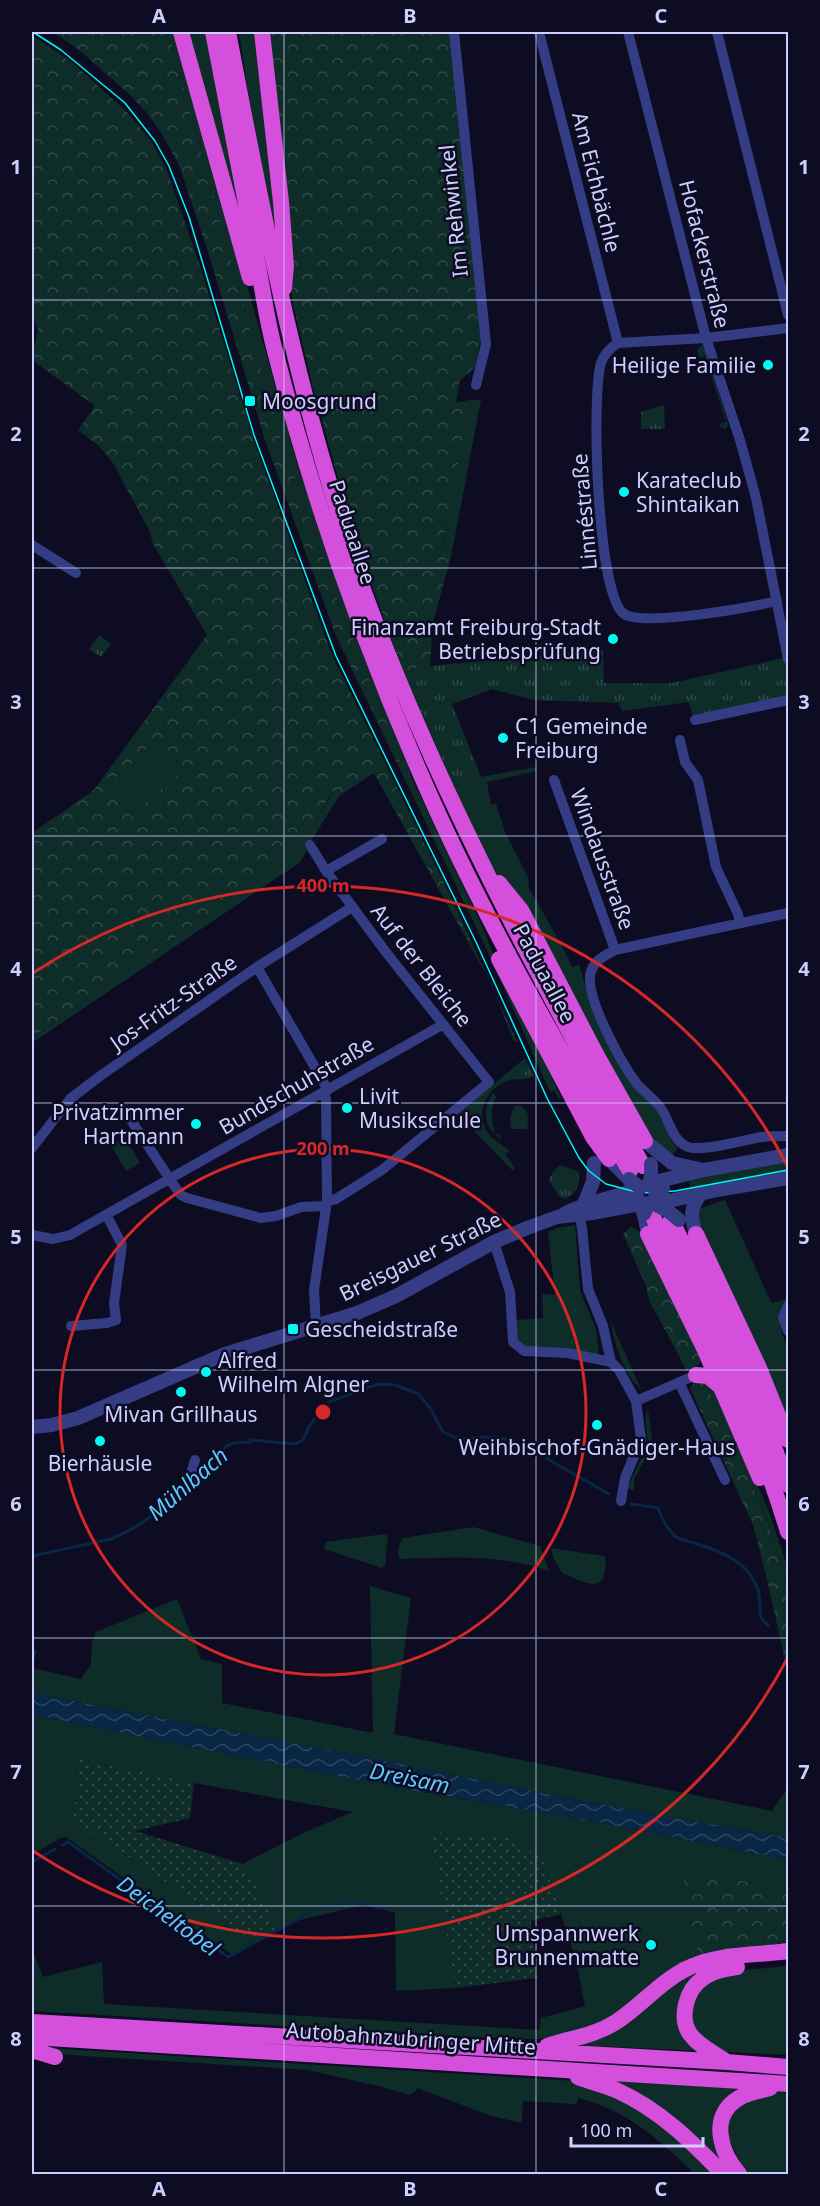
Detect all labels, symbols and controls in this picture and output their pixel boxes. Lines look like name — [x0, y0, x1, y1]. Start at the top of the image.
text: A — [152, 2, 166, 29]
text: B — [403, 2, 417, 29]
text: C — [655, 2, 668, 29]
street label: Am Eichbächle — [566, 109, 628, 255]
street label: Im Rehwinkel — [432, 143, 474, 279]
text: 1 — [10, 153, 22, 180]
text: 1 — [798, 153, 810, 180]
street label: Hofackerstraße — [673, 177, 737, 331]
place label: Heilige Familie — [612, 351, 756, 379]
marker: Heilige Familie — [761, 358, 775, 372]
place label: Moosgrund — [262, 387, 377, 415]
marker: Moosgrund — [243, 394, 257, 408]
text: 2 — [10, 420, 22, 447]
text: 2 — [798, 420, 810, 447]
street label: Linnéstraße — [565, 453, 603, 571]
place label: Karateclub Shintaikan — [636, 466, 742, 518]
street label: Paduaallee — [323, 476, 383, 588]
marker: Karateclub Shintaikan — [617, 485, 631, 499]
place label: Finanzamt Freiburg-Stadt Betriebsprüfung — [351, 613, 601, 665]
marker: Finanzamt Freiburg-Stadt Betriebsprüfung — [606, 632, 620, 646]
text: 3 — [10, 688, 22, 715]
text: 3 — [798, 688, 810, 715]
place label: C1 Gemeinde Freiburg — [515, 712, 648, 764]
marker: C1 Gemeinde Freiburg — [496, 731, 510, 745]
street label: Windausstraße — [564, 784, 642, 934]
text: 400 m — [296, 873, 350, 897]
street label: Auf der Bleiche — [365, 898, 479, 1032]
street label: Paduaallee — [507, 919, 583, 1027]
street label: Jos-Fritz-Straße — [102, 948, 242, 1057]
text: 4 — [10, 955, 22, 982]
text: 4 — [798, 955, 810, 982]
street label: Bundschuhstraße — [213, 1029, 379, 1141]
place label: Livit Musikschule — [359, 1082, 481, 1134]
place label: Privatzimmer Hartmann — [52, 1098, 184, 1150]
marker: Livit Musikschule — [340, 1101, 354, 1115]
marker: Privatzimmer Hartmann — [189, 1117, 203, 1131]
text: 200 m — [296, 1136, 350, 1160]
street label: Breisgauer Straße — [334, 1205, 506, 1307]
text: 5 — [10, 1223, 22, 1250]
text: 5 — [798, 1223, 810, 1250]
place label: Gescheidstraße — [305, 1315, 458, 1343]
marker: Gescheidstraße — [286, 1322, 300, 1336]
place label: Alfred Wilhelm Algner — [218, 1346, 369, 1398]
marker: Alfred Wilhelm Algner — [199, 1365, 213, 1379]
marker: Mivan Grillhaus — [174, 1385, 188, 1399]
place label: Mivan Grillhaus — [104, 1400, 258, 1428]
centre of rings — [313, 1402, 333, 1422]
marker: Weihbischof-Gnädiger-Haus — [590, 1418, 604, 1432]
place label: Weihbischof-Gnädiger-Haus — [459, 1433, 735, 1461]
marker: Bierhäusle — [93, 1434, 107, 1448]
water label: Mühlbach — [140, 1440, 234, 1526]
place label: Bierhäusle — [48, 1449, 152, 1477]
text: 6 — [10, 1490, 22, 1517]
text: 6 — [798, 1490, 810, 1517]
water label: Dreisam — [367, 1755, 453, 1799]
text: 7 — [10, 1758, 22, 1785]
text: 7 — [798, 1758, 810, 1785]
water label: Deicheltobel — [112, 1868, 227, 1963]
place label: Umspannwerk Brunnenmatte — [494, 1919, 640, 1971]
marker: Umspannwerk Brunnenmatte — [644, 1938, 658, 1952]
street label: Autobahnzubringer Mitte — [285, 2015, 537, 2061]
text: 8 — [10, 2025, 22, 2052]
text: 8 — [798, 2025, 810, 2052]
scale bar — [571, 2110, 703, 2148]
text: 100 m — [580, 2118, 632, 2142]
text: A — [152, 2175, 166, 2202]
text: B — [403, 2175, 417, 2202]
text: C — [655, 2175, 668, 2202]

